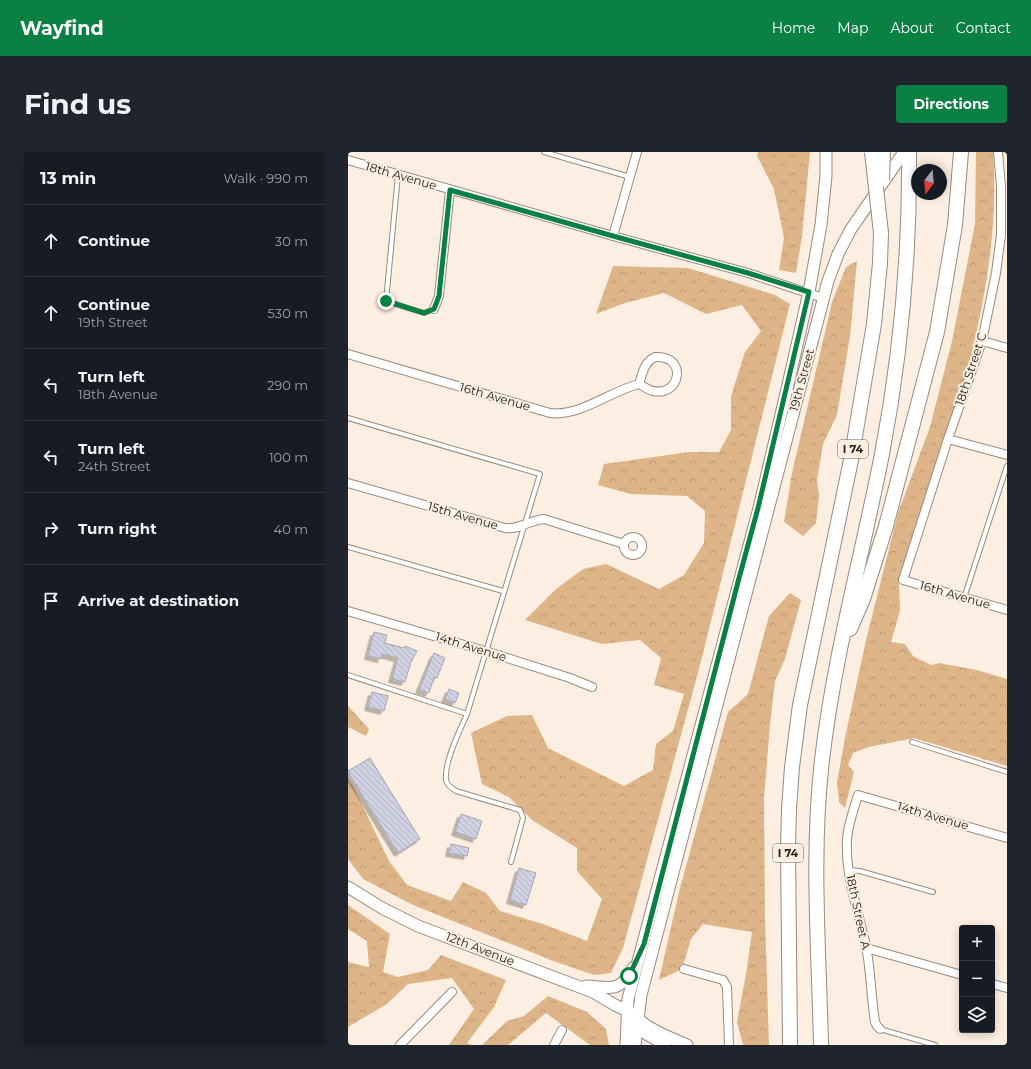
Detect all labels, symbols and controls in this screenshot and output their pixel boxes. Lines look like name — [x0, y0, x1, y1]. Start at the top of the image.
text: Wayfind — [20, 17, 104, 40]
text: Home — [772, 19, 815, 37]
text: Map — [837, 19, 868, 37]
text: About — [890, 19, 934, 37]
text: Contact — [956, 19, 1011, 37]
button: Directions — [896, 85, 1007, 123]
text: Find us — [24, 87, 131, 121]
street label: 18th Avenue — [364, 158, 438, 193]
north arrow — [911, 164, 947, 200]
text: 13 min — [40, 168, 96, 188]
text: Walk · 990 m — [224, 170, 308, 186]
icon: ahead — [40, 230, 62, 252]
text: Continue — [78, 231, 150, 250]
text: 30 m — [275, 233, 308, 249]
route end — [377, 292, 395, 310]
text: Continue — [78, 295, 150, 314]
icon: ahead — [40, 302, 62, 324]
text: 530 m — [268, 305, 308, 321]
text: 19th Street — [78, 314, 148, 330]
street label: 18th Street C — [952, 330, 990, 407]
street label: 19th Street — [786, 347, 817, 413]
text: Turn left — [78, 367, 145, 386]
icon: left — [40, 374, 62, 396]
text: 290 m — [267, 377, 308, 393]
street label: 16th Avenue — [458, 379, 532, 414]
text: 18th Avenue — [78, 386, 158, 402]
text: Turn left — [78, 439, 145, 458]
road number: I 74 — [838, 440, 868, 458]
icon: left — [40, 446, 62, 468]
text: 100 m — [269, 449, 308, 465]
text: 24th Street — [78, 458, 150, 474]
street label: 15th Avenue — [426, 498, 500, 533]
icon: right — [40, 518, 62, 540]
text: Turn right — [78, 519, 157, 538]
text: 40 m — [274, 521, 308, 537]
street label: 16th Avenue — [918, 577, 992, 612]
icon: arrive — [40, 590, 62, 612]
text: Arrive at destination — [78, 591, 239, 610]
street label: 14th Avenue — [434, 629, 509, 664]
street label: 14th Avenue — [896, 798, 971, 833]
road number: I 74 — [773, 844, 803, 862]
street label: 18th Street A — [843, 873, 874, 951]
map controls — [959, 925, 995, 1033]
button: + — [959, 925, 995, 961]
street label: 12th Avenue — [444, 929, 517, 969]
button: − — [959, 961, 995, 997]
route start — [620, 967, 638, 985]
button: layers — [959, 997, 995, 1033]

